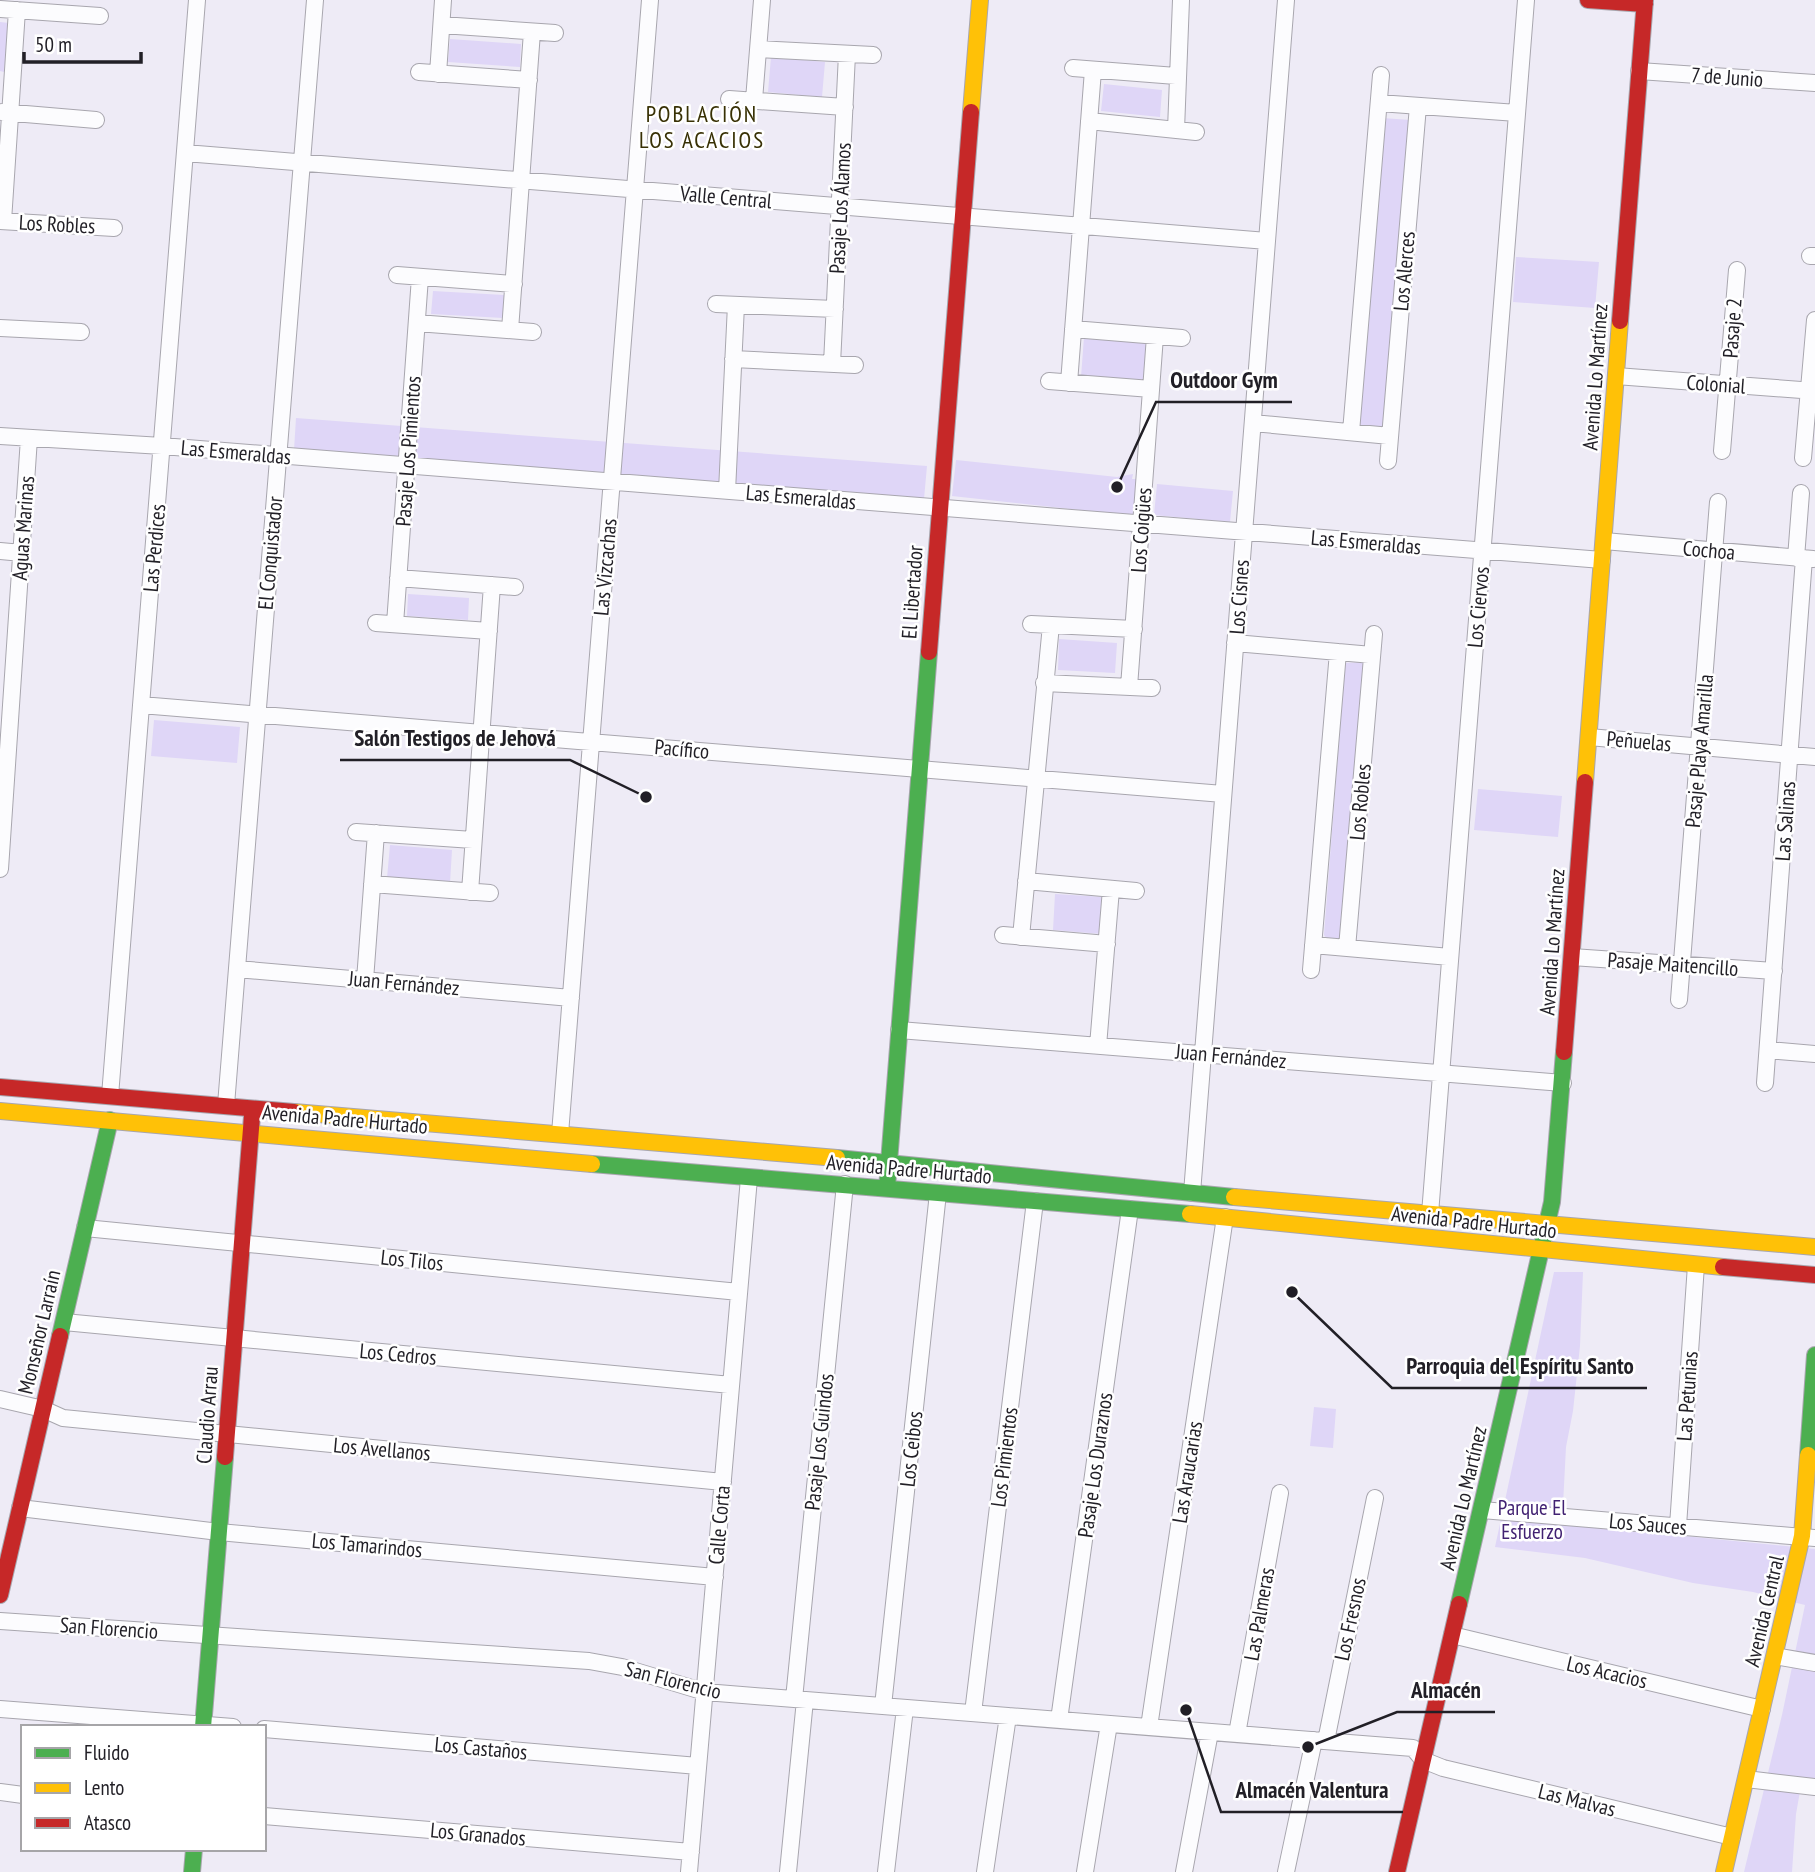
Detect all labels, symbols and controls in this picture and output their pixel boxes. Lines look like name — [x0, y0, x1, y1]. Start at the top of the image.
scale bar — [24, 21, 142, 65]
text: 50 m — [35, 31, 72, 58]
street label: 7 de Junio — [1690, 61, 1764, 93]
district label: POBLACIÓN LOS ACACIOS — [639, 99, 765, 154]
street label: Pasaje Los Álamos — [823, 142, 857, 274]
street label: Valle Central — [678, 179, 773, 214]
street label: Los Robles — [18, 209, 96, 239]
street label: Los Alerces — [1387, 230, 1421, 312]
street label: Pasaje 2 — [1716, 297, 1748, 359]
street label: Avenida Lo Martínez — [1576, 303, 1614, 451]
callout: Outdoor Gym — [1156, 358, 1292, 402]
text: Outdoor Gym — [1170, 365, 1278, 394]
street label: Colonial — [1686, 368, 1747, 400]
street label: Pasaje Los Pimientos — [389, 375, 427, 527]
street label: Las Esmeraldas — [180, 434, 292, 470]
street label: Aguas Marinas — [6, 475, 40, 581]
street label: Las Esmeraldas — [745, 479, 857, 515]
street label: Los Coigües — [1125, 487, 1157, 573]
street label: El Conquistador — [252, 495, 288, 611]
street label: Las Perdices — [137, 503, 171, 593]
street label: Las Vizcachas — [587, 517, 623, 617]
street label: Las Esmeraldas — [1310, 524, 1422, 560]
street label: Cochoa — [1682, 534, 1736, 566]
street label: El Libertador — [895, 544, 929, 640]
street label: Los Cisnes — [1223, 559, 1255, 635]
street label: Los Ciervos — [1461, 565, 1495, 649]
street label: Pasaje Playa Amarilla — [1679, 673, 1719, 829]
callout: Salón Testigos de Jehová — [340, 716, 570, 760]
text: Salón Testigos de Jehová — [354, 723, 556, 752]
street label: Peñuelas — [1605, 725, 1673, 757]
street label: Pacífico — [654, 733, 710, 765]
street label: Los Robles — [1343, 763, 1377, 841]
street label: Las Salinas — [1769, 780, 1801, 862]
street label: Avenida Lo Martínez — [1533, 868, 1571, 1016]
street label: Pasaje Maitencillo — [1607, 946, 1739, 982]
street label: Juan Fernández — [346, 965, 461, 1001]
street label: Juan Fernández — [1173, 1038, 1288, 1074]
street label: Avenida Padre Hurtado — [261, 1098, 429, 1140]
street label: Avenida Padre Hurtado — [825, 1148, 993, 1190]
street label: Avenida Padre Hurtado — [1390, 1200, 1558, 1244]
street label: Los Tilos — [379, 1243, 445, 1277]
street label: Monseñor Larraín — [12, 1267, 66, 1397]
street label: Los Cedros — [358, 1337, 438, 1371]
callout: Parroquia del Espíritu Santo — [1392, 1344, 1647, 1388]
street label: Las Petunias — [1670, 1350, 1704, 1442]
text: Parroquia del Espíritu Santo — [1406, 1351, 1634, 1380]
street label: Claudio Arrau — [190, 1365, 224, 1465]
street label: Pasaje Los Guindos — [798, 1372, 840, 1512]
street label: Pasaje Los Duraznos — [1071, 1391, 1119, 1539]
street label: Los Pimientos — [984, 1406, 1024, 1508]
street label: Los Ceibos — [894, 1410, 928, 1488]
street label: Las Araucarias — [1166, 1419, 1208, 1525]
street label: Avenida Lo Martínez — [1433, 1423, 1493, 1573]
street label: Los Avellanos — [332, 1431, 432, 1467]
street label: Calle Corta — [702, 1484, 736, 1566]
park label: Parque El Esfuerzo — [1498, 1494, 1566, 1545]
street label: Los Sauces — [1608, 1507, 1688, 1541]
street label: Los Tamarindos — [311, 1527, 423, 1563]
street label: Avenida Central — [1738, 1553, 1790, 1669]
street label: Las Palmeras — [1238, 1565, 1280, 1663]
street label: Los Fresnos — [1328, 1575, 1372, 1663]
street label: San Florencio — [59, 1611, 159, 1645]
street label: Los Acacios — [1564, 1650, 1650, 1694]
street label: San Florencio — [622, 1655, 724, 1705]
callout: Almacén — [1397, 1668, 1495, 1712]
text: Almacén — [1410, 1675, 1481, 1704]
legend — [21, 1725, 266, 1851]
street label: Los Castaños — [434, 1731, 528, 1765]
text: Fluido — [84, 1739, 129, 1766]
callout: Almacén Valentura — [1221, 1768, 1403, 1812]
text: Lento — [84, 1774, 124, 1801]
text: Almacén Valentura — [1235, 1775, 1388, 1804]
street label: Las Malvas — [1536, 1777, 1618, 1823]
text: Atasco — [84, 1809, 131, 1836]
street label: Los Granados — [429, 1816, 527, 1852]

